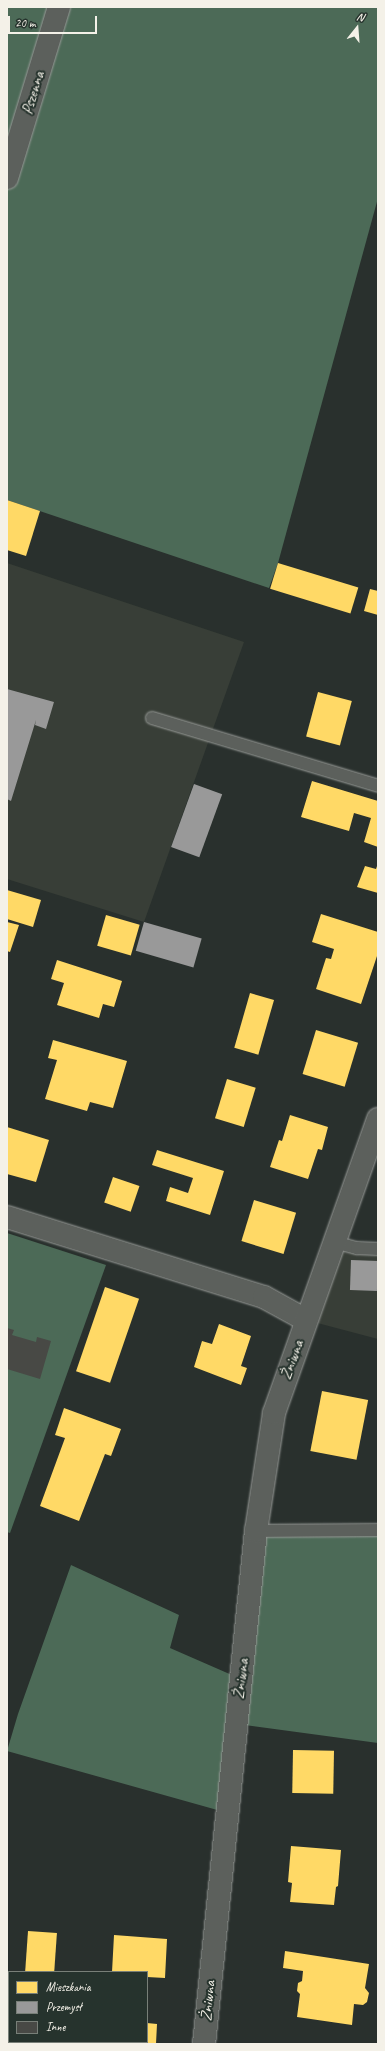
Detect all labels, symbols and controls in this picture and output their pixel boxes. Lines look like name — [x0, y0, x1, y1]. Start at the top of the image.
scale bar — [10, 8, 99, 34]
north arrow — [337, 8, 377, 48]
text: N — [355, 9, 366, 24]
text: 20 m — [15, 15, 35, 31]
street label: Pszenna — [17, 69, 49, 117]
street label: Żniwna — [276, 1338, 308, 1382]
street label: Żniwna — [229, 1658, 253, 1700]
legend — [8, 1971, 148, 2043]
text: Mieszkania — [46, 1979, 91, 1995]
street label: Żniwna — [196, 1980, 220, 2022]
text: Przemysł — [46, 1999, 81, 2015]
text: Inne — [46, 2019, 65, 2035]

